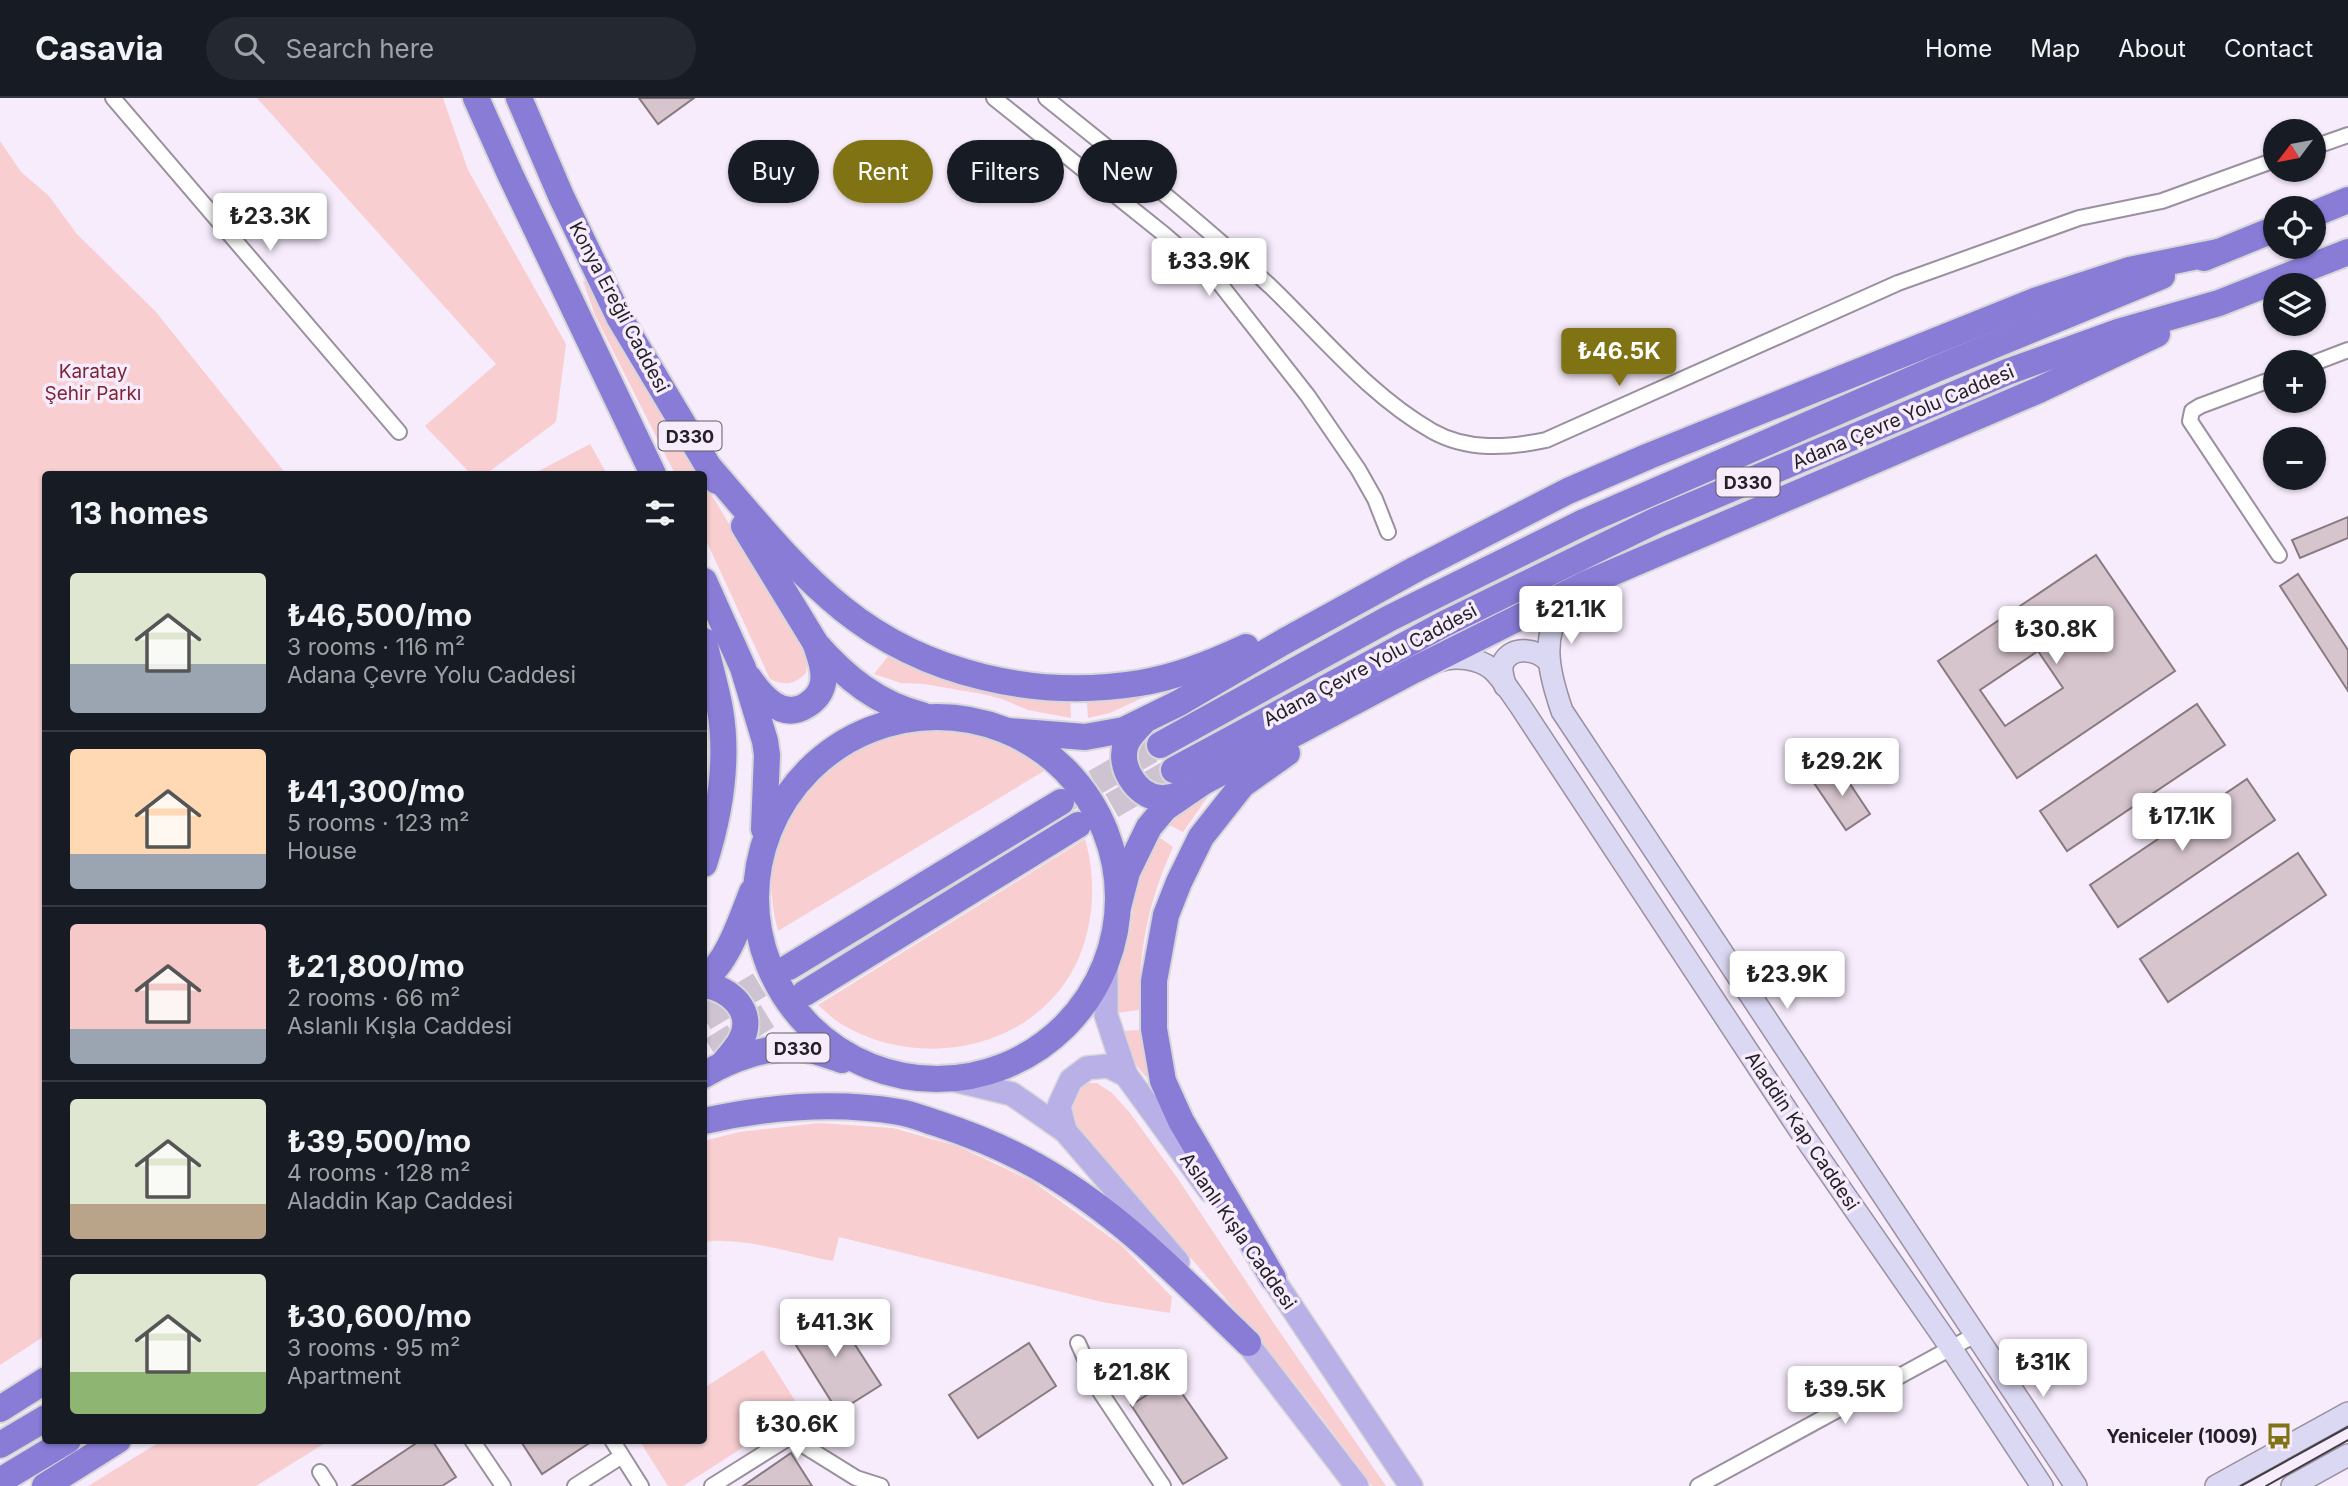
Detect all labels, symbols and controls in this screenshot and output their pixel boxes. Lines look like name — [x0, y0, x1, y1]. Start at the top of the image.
search box — [206, 17, 696, 80]
text: Casavia — [35, 28, 164, 68]
icon: search — [230, 29, 268, 67]
text: Search here — [286, 33, 434, 64]
text: Home — [1925, 34, 1992, 63]
text: Map — [2030, 34, 2080, 63]
text: About — [2118, 34, 2186, 63]
text: Contact — [2224, 34, 2313, 63]
north arrow — [2263, 119, 2326, 182]
map controls — [2263, 119, 2326, 490]
chip: Buy — [728, 140, 819, 203]
chip: Rent — [833, 140, 933, 203]
chip: Filters — [947, 140, 1064, 203]
chip: New — [1078, 140, 1177, 203]
pin: ₺23.3K — [213, 194, 327, 253]
button: locate — [2263, 196, 2326, 259]
text: ₺23.3K — [229, 202, 311, 230]
street label: Konya Ereğli Caddesi — [564, 218, 674, 396]
pin: ₺33.9K — [1152, 238, 1266, 298]
text: ₺33.9K — [1168, 247, 1250, 275]
button: layers — [2263, 273, 2326, 336]
pin: ₺46.5K — [1562, 328, 1676, 388]
text: ₺46.5K — [1577, 337, 1661, 365]
button: + — [2263, 350, 2326, 413]
park label: Karatay Şehir Parkı — [45, 360, 141, 405]
street label: Adana Çevre Yolu Caddesi — [1789, 360, 2017, 474]
road number: D330 — [658, 422, 722, 450]
button: − — [2263, 427, 2326, 490]
road number: D330 — [1716, 468, 1780, 496]
icon: filters — [641, 494, 679, 532]
text: 13 homes — [70, 495, 209, 531]
pin: ₺21.1K — [1514, 587, 1628, 646]
text: ₺21.1K — [1535, 595, 1607, 623]
text: ₺46,500/mo — [287, 597, 472, 633]
street label: Adana Çevre Yolu Caddesi — [1259, 599, 1481, 731]
icon: home — [126, 601, 210, 685]
pin: ₺30.8K — [1999, 606, 2113, 666]
text: ₺30.8K — [2014, 615, 2098, 643]
text: 3 rooms · 116 m² — [287, 633, 465, 661]
text: Adana Çevre Yolu Caddesi — [287, 661, 576, 689]
pin: ₺29.2K — [1785, 738, 1899, 798]
text: ₺29.2K — [1801, 747, 1883, 775]
text: ₺41,300/mo — [287, 773, 465, 809]
icon: home — [126, 777, 210, 861]
pin: ₺17.1K — [2125, 794, 2239, 853]
text: ₺17.1K — [2148, 802, 2216, 830]
text: 5 rooms · 123 m² — [287, 809, 470, 837]
text: House — [287, 837, 357, 865]
text: ₺21,800/mo — [287, 948, 465, 984]
pin: ₺23.9K — [1730, 951, 1844, 1011]
icon: home — [126, 952, 210, 1036]
text: ₺23.9K — [1746, 960, 1828, 988]
text: 2 rooms · 66 m² — [287, 984, 461, 1012]
text: Aslanlı Kışla Caddesi — [287, 1012, 512, 1040]
road number: D330 — [766, 1034, 830, 1063]
street label: Aladdin Kap Caddesi — [1740, 1047, 1864, 1215]
text: ₺39,500/mo — [287, 1123, 471, 1159]
icon: home — [126, 1127, 210, 1211]
street label: Aslanlı Kışla Caddesi — [1175, 1148, 1301, 1314]
text: 4 rooms · 128 m² — [287, 1159, 470, 1187]
text: Aladdin Kap Caddesi — [287, 1187, 513, 1215]
text: ₺30,600/mo — [287, 1298, 472, 1334]
pin: ₺41.3K — [778, 1300, 892, 1359]
icon: home — [126, 1302, 210, 1386]
text: ₺41.3K — [796, 1308, 874, 1336]
text: 3 rooms · 95 m² — [287, 1334, 460, 1362]
pin: ₺31K — [2002, 1340, 2084, 1399]
text: ₺31K — [2015, 1348, 2071, 1376]
pin: ₺21.8K — [1075, 1350, 1189, 1409]
text: ₺21.8K — [1093, 1358, 1171, 1386]
text: Apartment — [287, 1362, 401, 1390]
pin: ₺39.5K — [1788, 1366, 1902, 1426]
text: ₺39.5K — [1804, 1375, 1886, 1403]
pin: ₺30.6K — [740, 1402, 854, 1461]
text: ₺30.6K — [756, 1410, 839, 1438]
bus stop icon: Yeniceler (1009) — [2264, 1421, 2294, 1451]
place label: Yeniceler (1009) — [2106, 1425, 2258, 1448]

